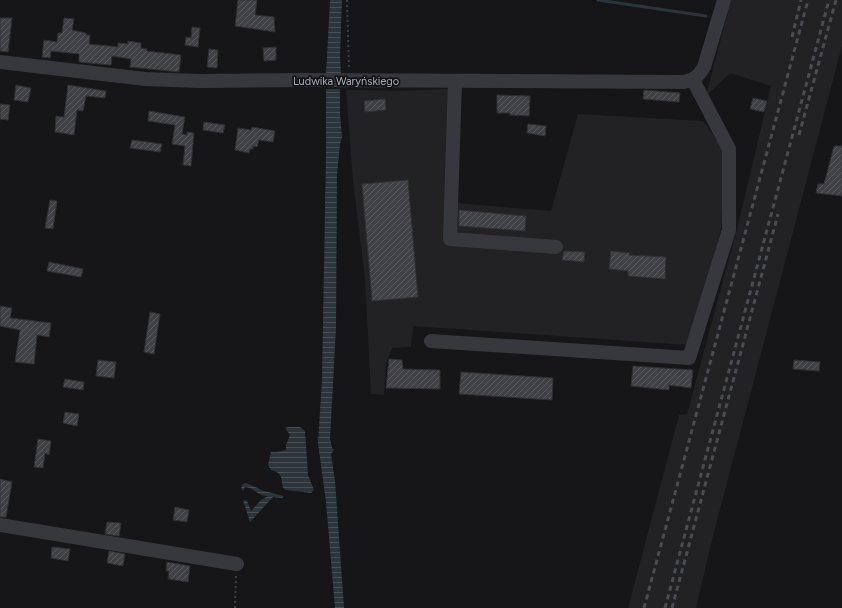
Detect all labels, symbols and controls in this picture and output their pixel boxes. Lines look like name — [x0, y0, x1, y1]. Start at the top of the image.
street label: Ludwika Waryńskiego — [293, 75, 399, 88]

